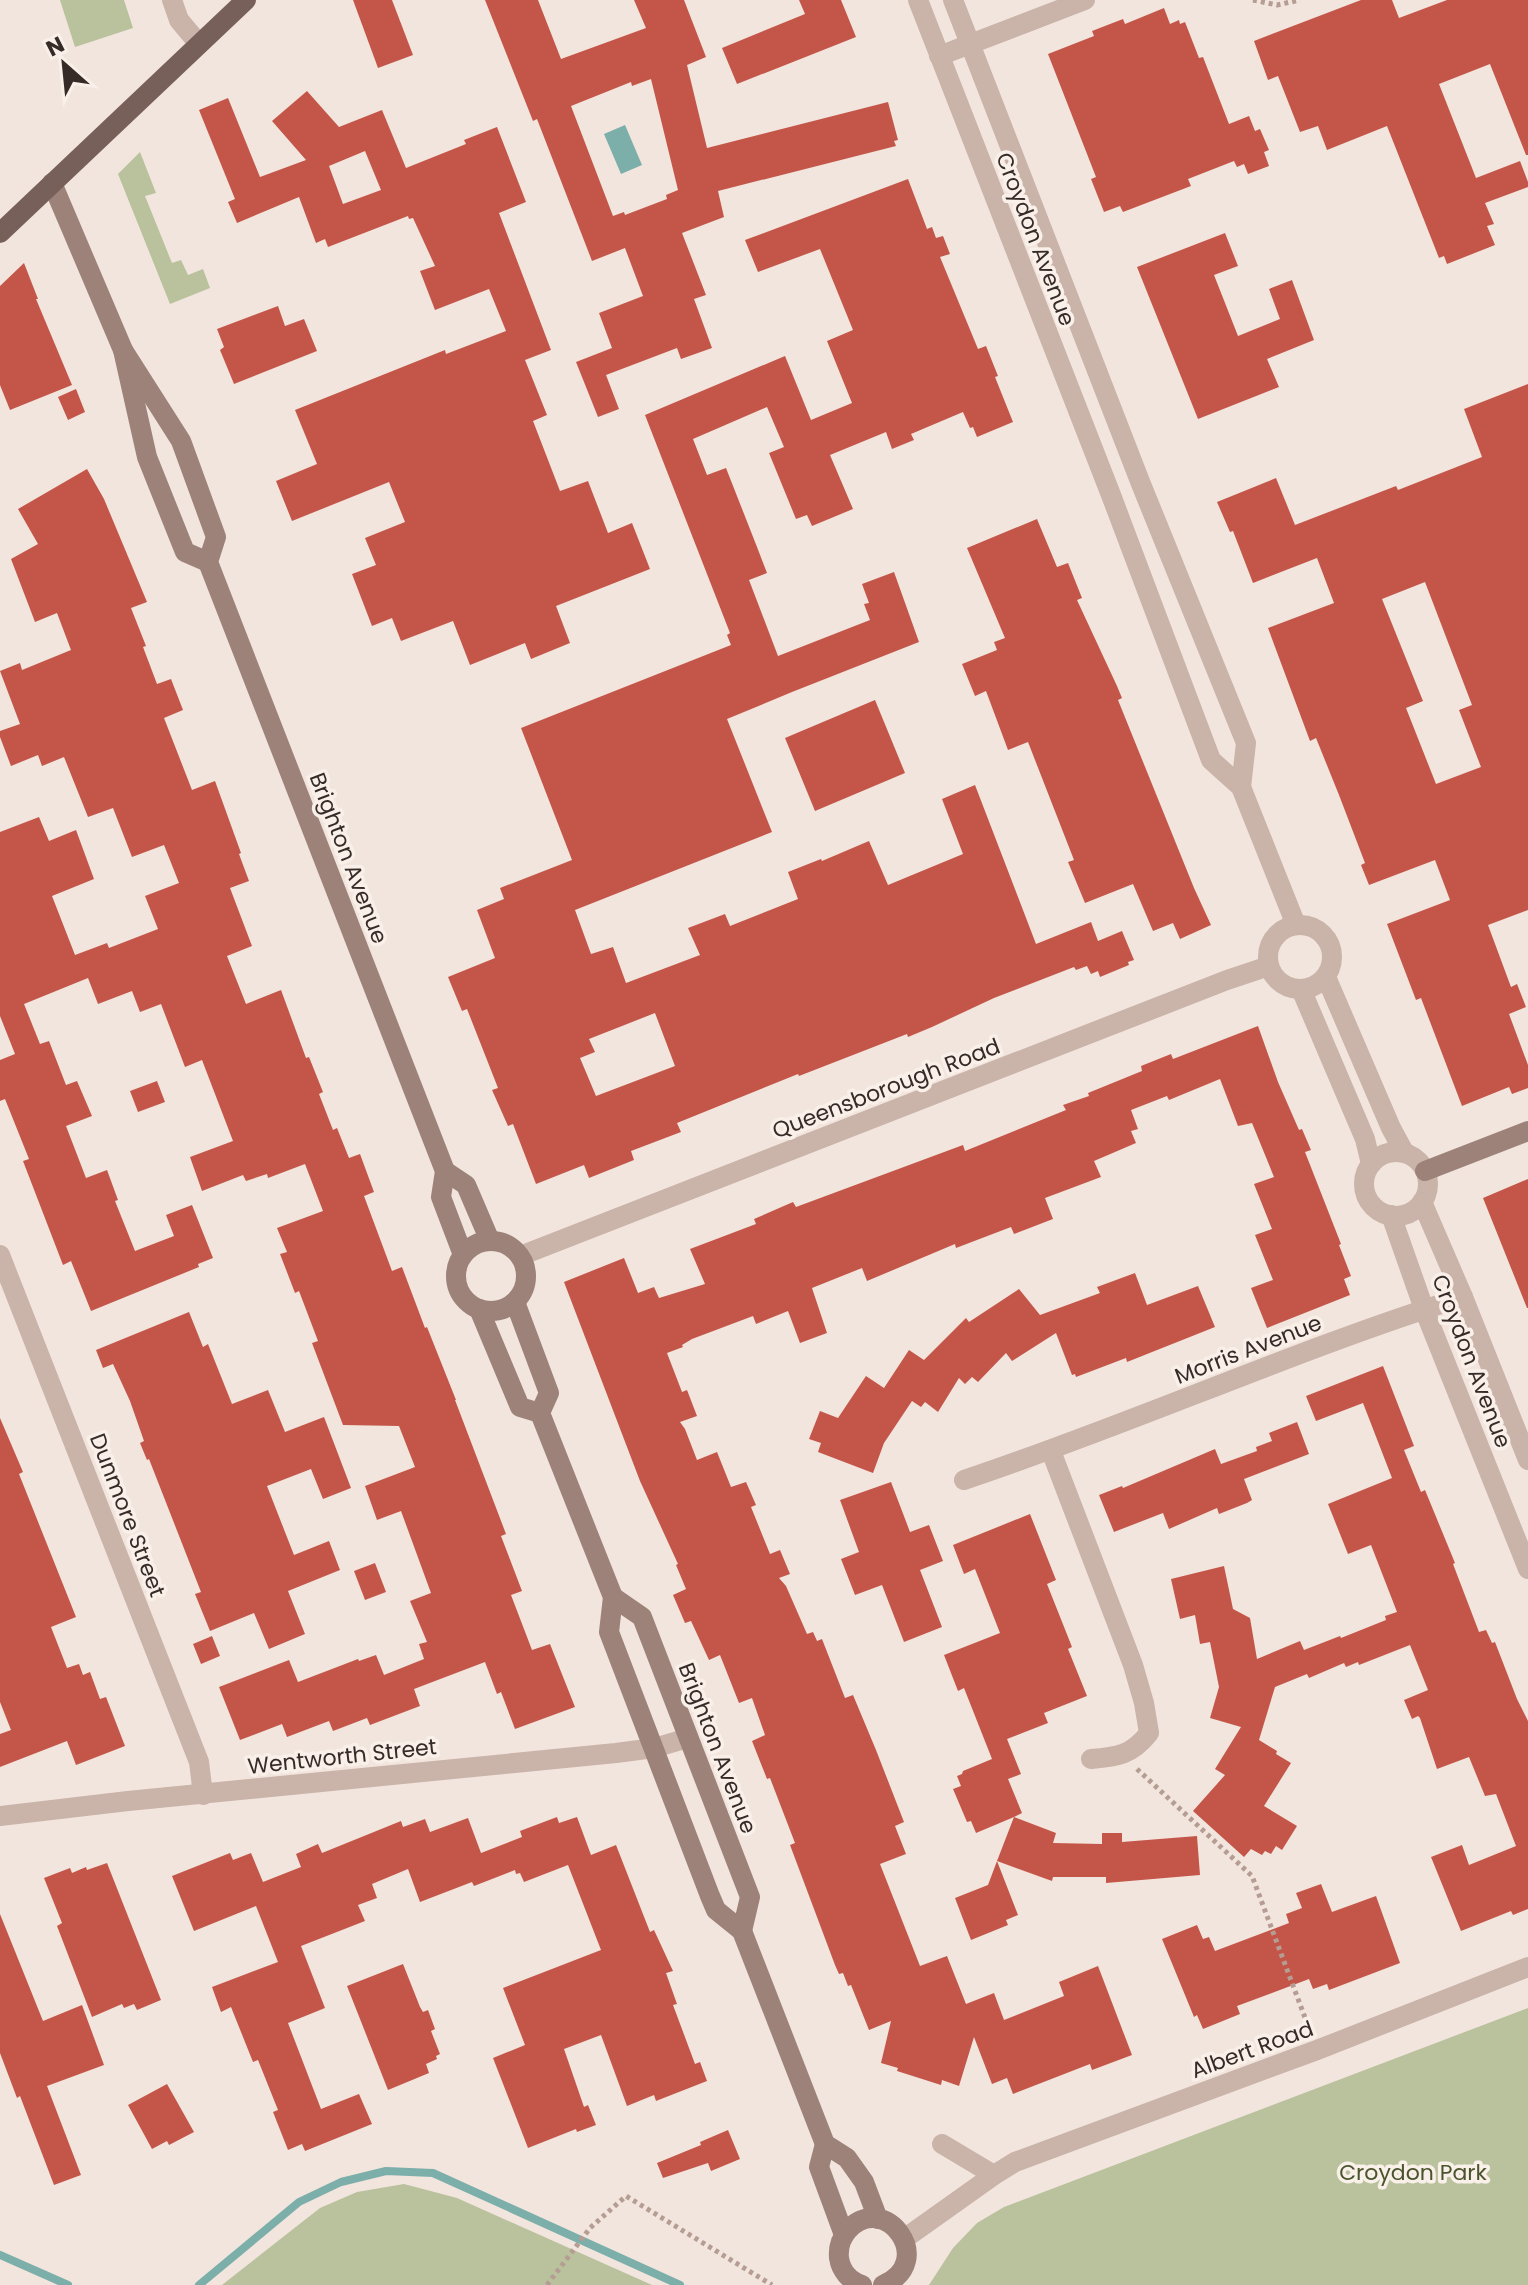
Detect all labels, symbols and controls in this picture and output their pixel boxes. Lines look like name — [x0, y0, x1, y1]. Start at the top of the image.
north arrow — [24, 24, 104, 104]
text: N — [41, 29, 70, 64]
street label: Croydon Avenue — [988, 148, 1083, 330]
street label: Brighton Avenue — [302, 768, 395, 948]
street label: Queensborough Road — [768, 1031, 1005, 1146]
street label: Croydon Avenue — [1424, 1270, 1519, 1452]
street label: Morris Avenue — [1170, 1307, 1326, 1392]
street label: Dunmore Street — [82, 1429, 173, 1601]
street label: Brighton Avenue — [671, 1658, 764, 1838]
street label: Wentworth Street — [246, 1731, 438, 1782]
street label: Albert Road — [1187, 2013, 1318, 2086]
park label: Croydon Park — [1339, 2157, 1488, 2188]

